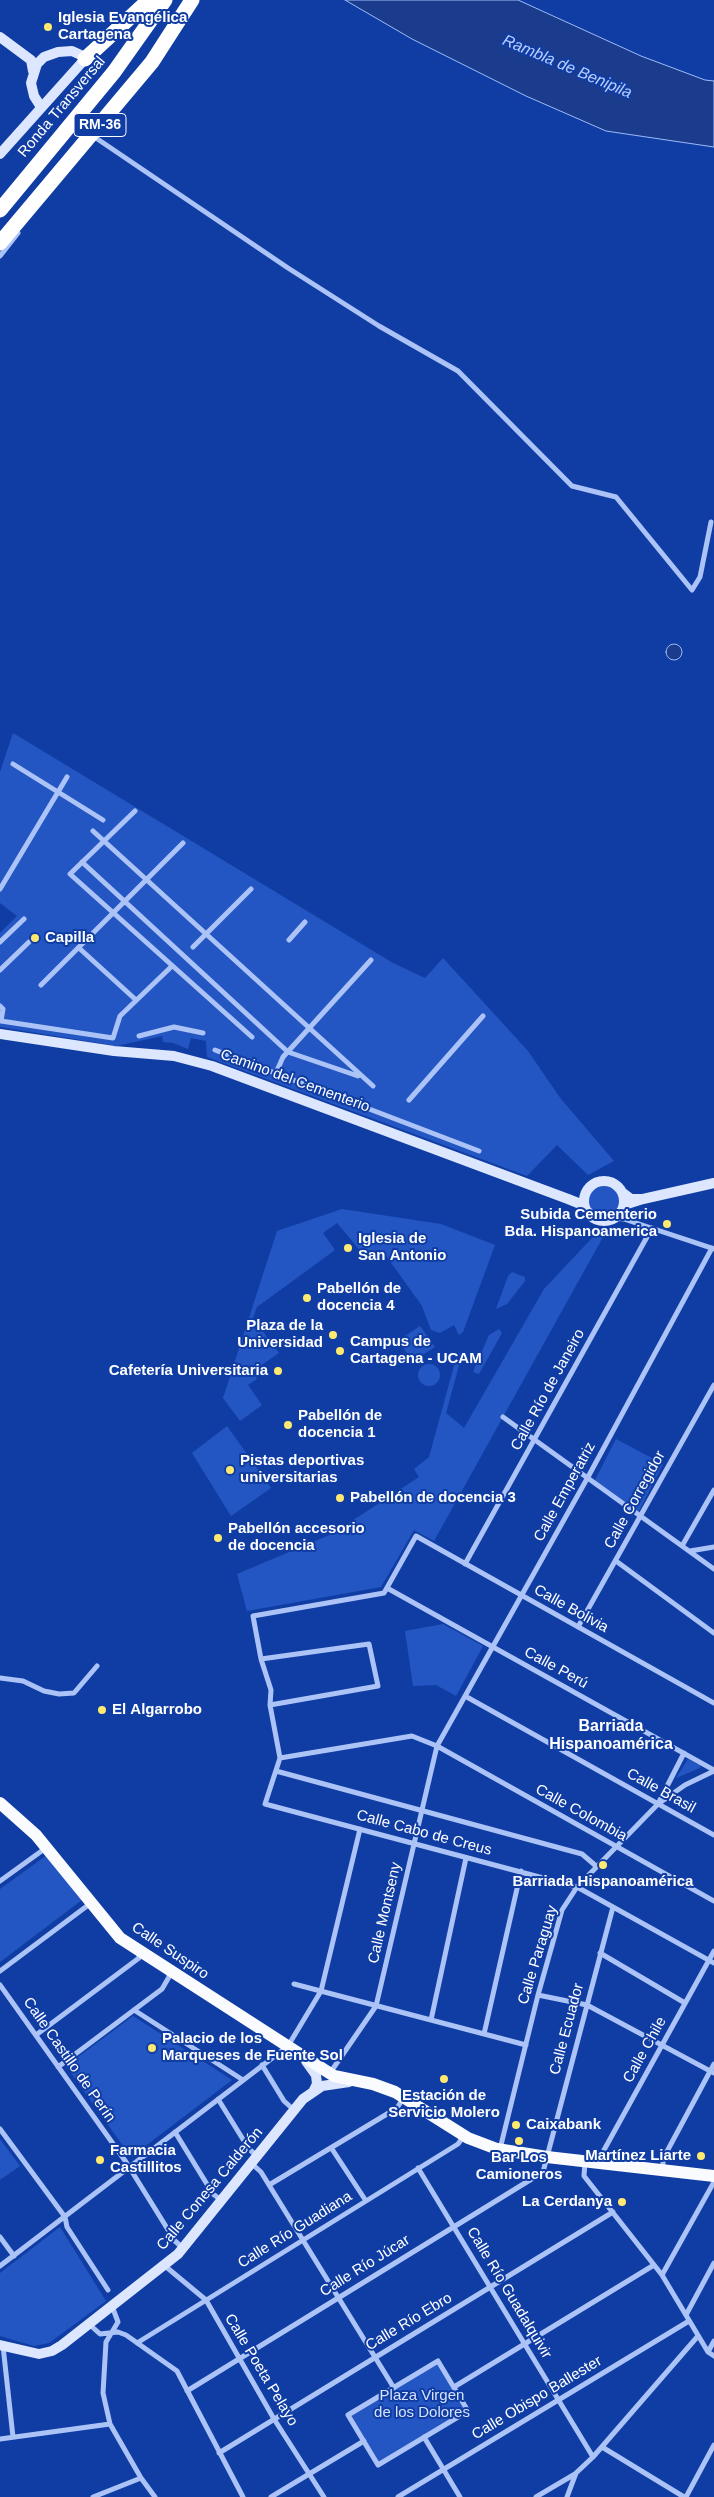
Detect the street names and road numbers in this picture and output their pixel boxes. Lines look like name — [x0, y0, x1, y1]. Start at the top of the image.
street label: Ronda Transversal — [15, 53, 109, 161]
road number: RM-36 — [74, 114, 126, 136]
street label: Camino del Cementerio — [218, 1046, 372, 1116]
street label: Calle Río de Janeiro — [507, 1326, 589, 1454]
street label: Calle Emperatriz — [530, 1439, 600, 1545]
street label: Calle Corregidor — [601, 1448, 669, 1552]
street label: Calle Bolivia — [531, 1581, 611, 1637]
street label: Calle Perú — [521, 1643, 591, 1693]
street label: Calle Brasil — [623, 1765, 699, 1817]
street label: Calle Colombia — [532, 1780, 630, 1846]
street label: Calle Cabo de Creus — [354, 1806, 494, 1860]
street label: Calle Montseny — [365, 1861, 405, 1965]
street label: Calle Paraguay — [514, 1903, 562, 2007]
street label: Calle Suspiro — [128, 1919, 212, 1983]
street label: Calle Ecuador — [546, 1981, 588, 2077]
street label: Calle Castillo de Perín — [19, 1994, 119, 2126]
street label: Calle Chile — [620, 2014, 670, 2086]
street label: Calle Conesa Calderón — [153, 2124, 267, 2254]
street label: Calle Río Guadiana — [235, 2188, 355, 2272]
street label: Calle Río Guadalquivir — [463, 2224, 555, 2362]
street label: Calle Río Júcar — [317, 2231, 413, 2301]
street label: Calle Río Ebro — [363, 2289, 455, 2355]
street label: Calle Poeta Pelayo — [220, 2311, 302, 2429]
street label: Calle Obispo Ballester — [469, 2352, 605, 2444]

